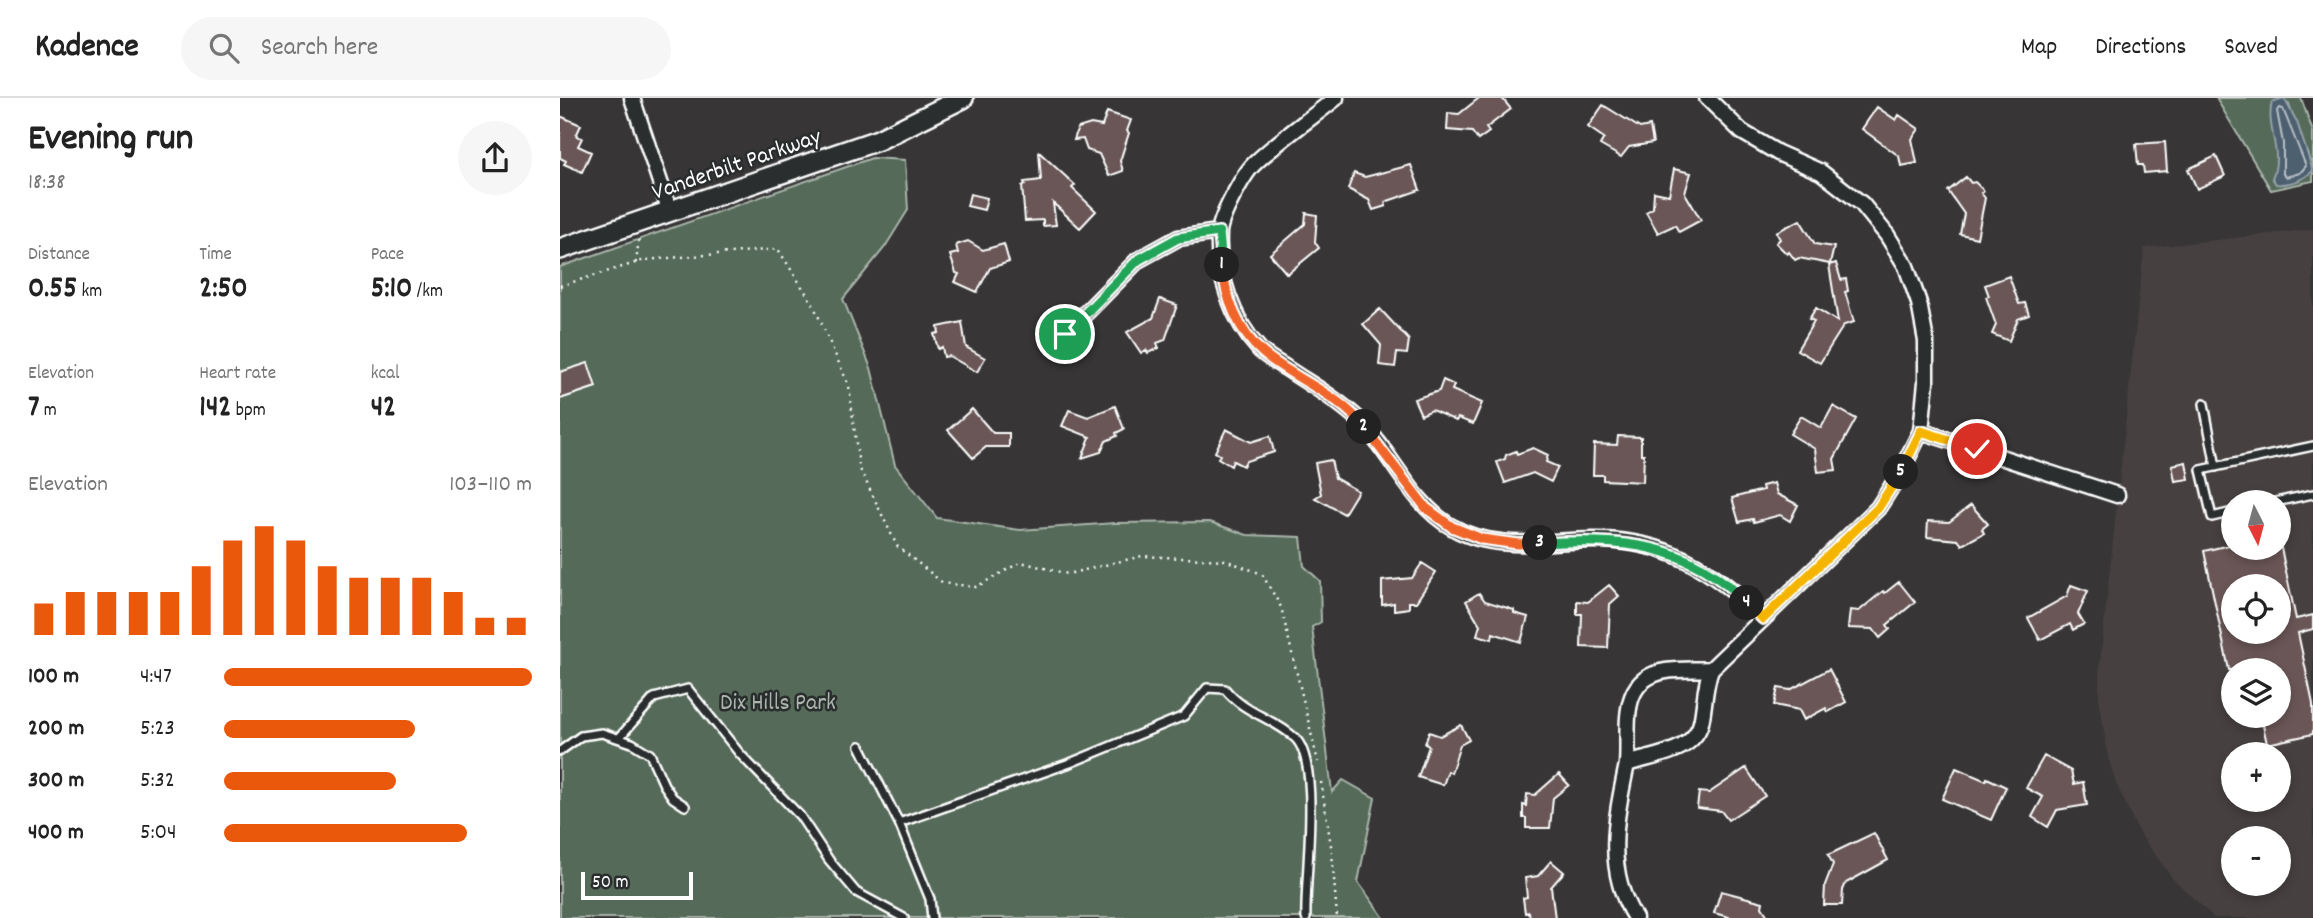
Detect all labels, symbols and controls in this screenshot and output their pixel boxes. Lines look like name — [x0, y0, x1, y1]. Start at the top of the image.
search box — [181, 17, 671, 80]
text: Kadence — [35, 25, 139, 72]
icon: search — [205, 29, 243, 67]
text: Search here — [261, 30, 378, 67]
text: Map — [2021, 31, 2057, 65]
text: Directions — [2095, 31, 2186, 65]
text: Saved — [2224, 31, 2278, 65]
text: Evening run — [28, 113, 193, 168]
button: share — [458, 121, 532, 195]
street label: Vanderbilt Parkway — [648, 121, 827, 211]
text: 18:38 — [28, 167, 66, 200]
text: Distance — [28, 242, 90, 269]
text: Time — [199, 242, 232, 269]
text: Pace — [371, 242, 404, 269]
pin: 1 — [1204, 248, 1240, 282]
text: 1 — [1219, 251, 1224, 278]
text: 0.55 — [28, 269, 77, 312]
text: 2:50 — [199, 269, 248, 312]
text: 5:10 — [371, 269, 412, 312]
text: km — [77, 279, 102, 306]
text: /km — [412, 279, 443, 306]
pin — [1035, 304, 1095, 364]
icon: arrive — [1046, 315, 1084, 353]
text: Elevation — [28, 361, 94, 388]
text: Heart rate — [199, 361, 276, 388]
text: kcal — [371, 361, 400, 388]
text: 7 — [28, 388, 40, 431]
text: 142 — [199, 388, 231, 431]
text: 42 — [371, 388, 396, 431]
text: m — [40, 398, 57, 425]
text: bpm — [231, 398, 266, 425]
pin: 2 — [1346, 410, 1382, 444]
text: 2 — [1359, 413, 1368, 440]
pin — [1947, 419, 2007, 479]
icon: check — [1958, 430, 1996, 468]
pin: 5 — [1884, 454, 1918, 490]
text: 5 — [1896, 458, 1905, 485]
text: Elevation — [28, 469, 108, 502]
text: 103–110 m — [449, 469, 532, 502]
north arrow — [2221, 490, 2291, 560]
map controls — [2221, 490, 2291, 896]
pin: 3 — [1522, 526, 1558, 560]
text: 3 — [1535, 529, 1544, 556]
button: locate — [2221, 574, 2291, 644]
pin: 4 — [1730, 586, 1764, 620]
text: 4 — [1743, 589, 1750, 616]
button: layers — [2221, 658, 2291, 728]
text: 100 m — [28, 661, 79, 694]
text: 4:47 — [140, 661, 172, 694]
park label: Dix Hills Park — [720, 687, 836, 721]
text: 200 m — [28, 713, 84, 746]
text: 5:23 — [140, 713, 175, 746]
button: + — [2221, 742, 2291, 812]
text: 300 m — [28, 765, 84, 798]
text: 5:32 — [140, 765, 175, 798]
text: 400 m — [28, 817, 84, 850]
text: 5:04 — [140, 817, 177, 850]
button: − — [2221, 826, 2291, 896]
scale bar — [581, 869, 693, 901]
text: 50 m — [592, 870, 629, 897]

